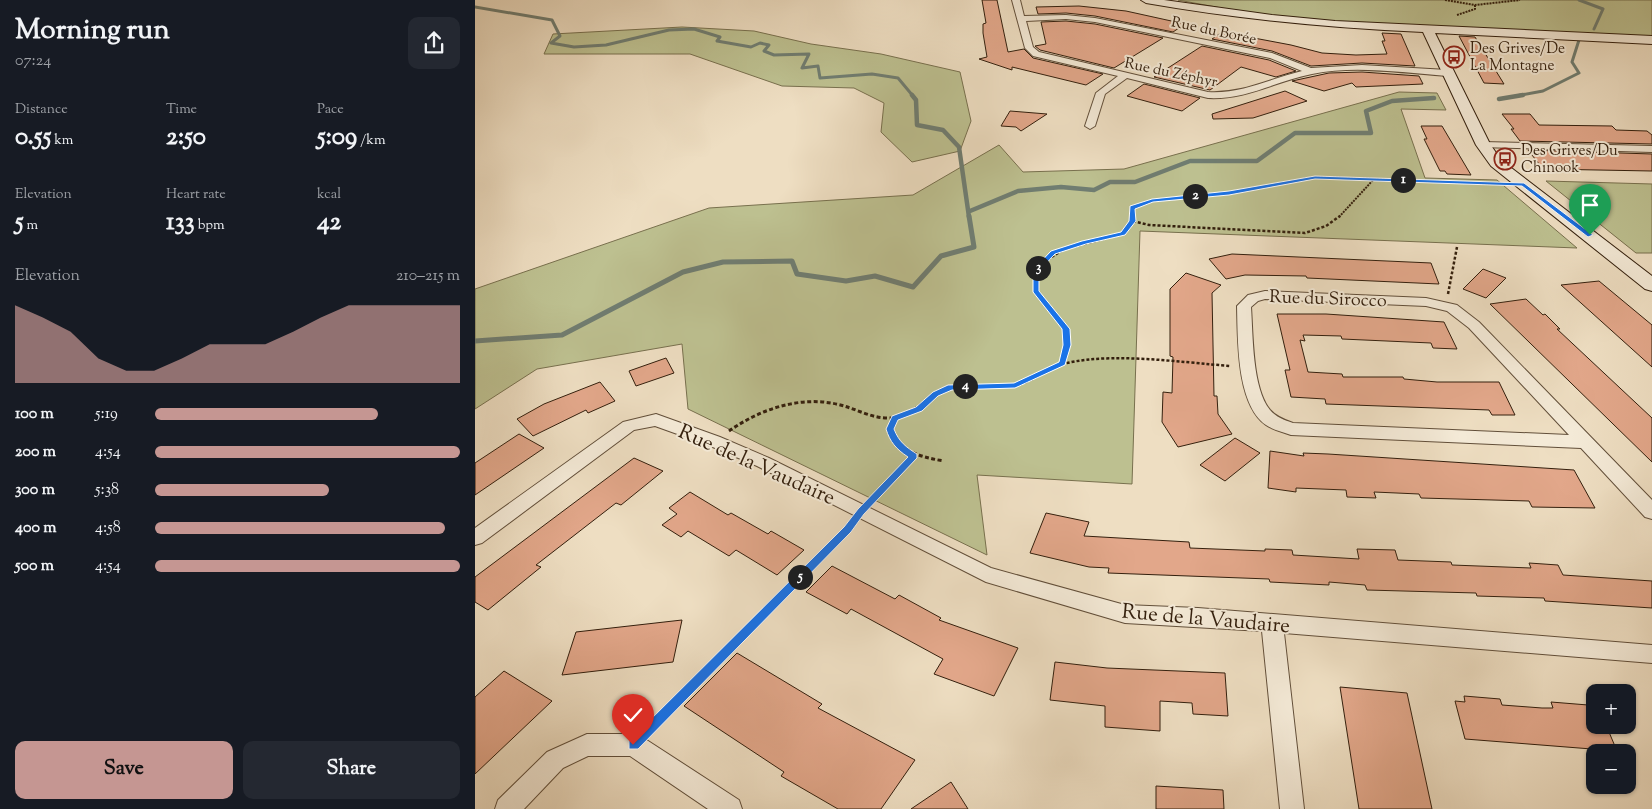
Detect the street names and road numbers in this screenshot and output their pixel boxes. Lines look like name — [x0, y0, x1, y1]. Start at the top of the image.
street label: Rue du Borée — [1169, 12, 1258, 51]
street label: Rue du Zéphyr — [1122, 53, 1220, 94]
street label: Rue du Sirocco — [1269, 285, 1387, 315]
street label: Rue de la Vaudaire — [673, 418, 839, 514]
street label: Rue de la Vaudaire — [1120, 598, 1291, 642]

